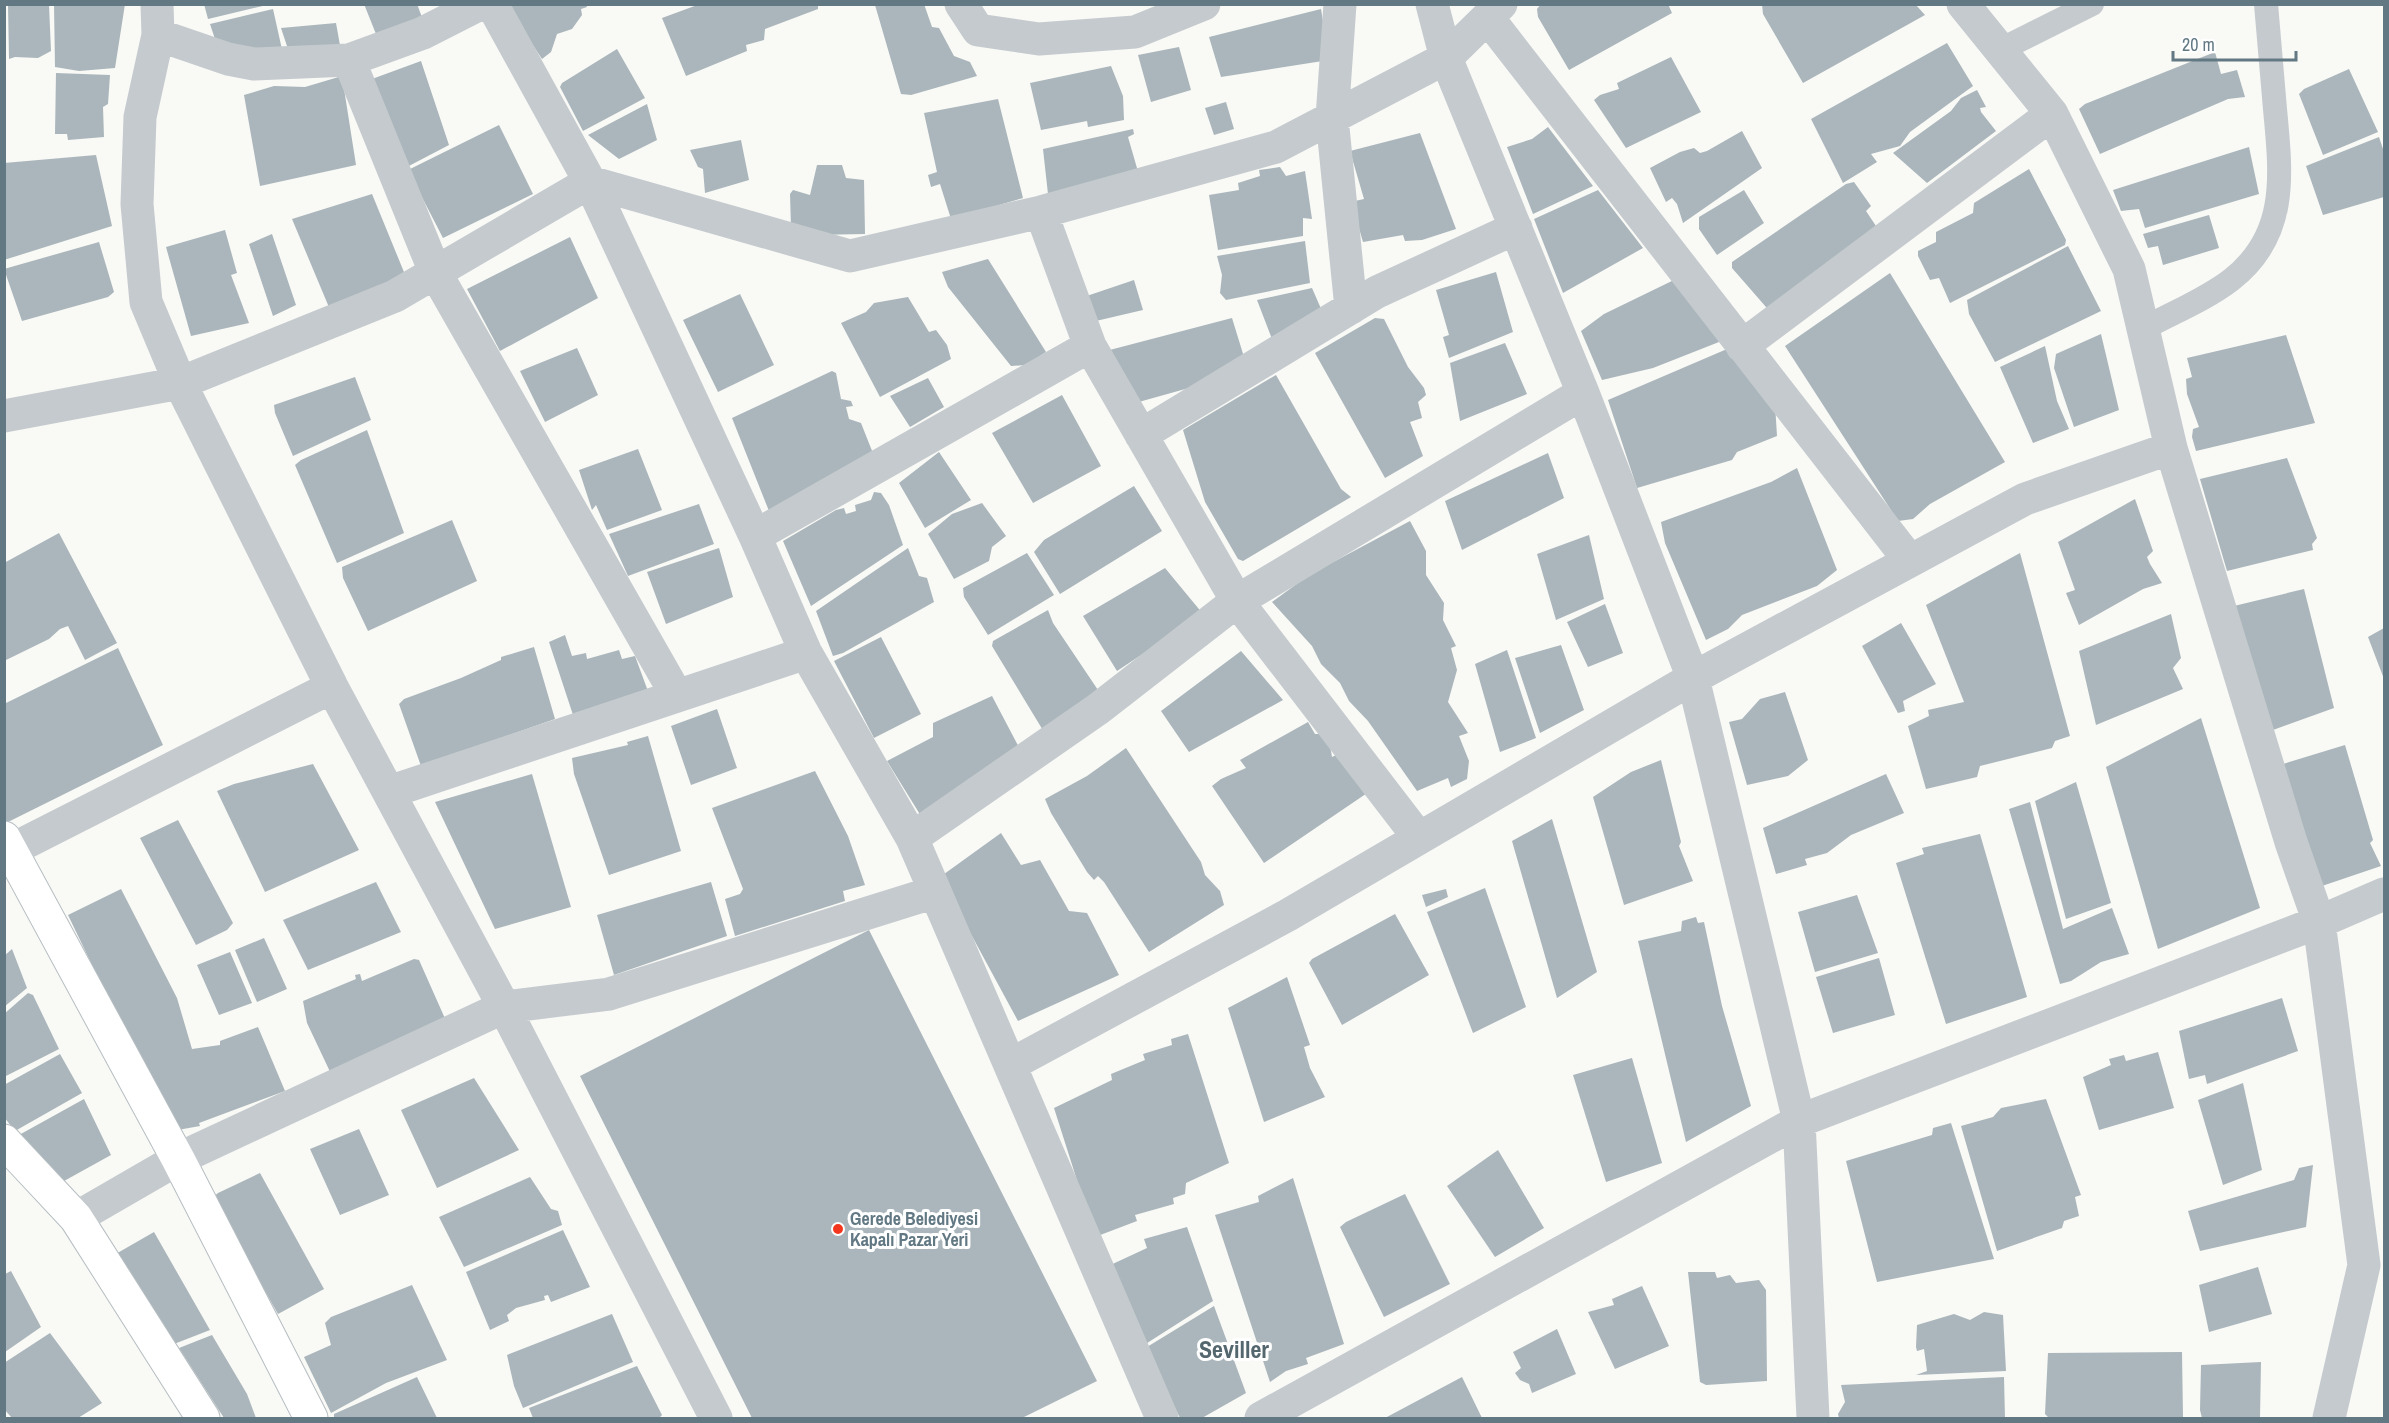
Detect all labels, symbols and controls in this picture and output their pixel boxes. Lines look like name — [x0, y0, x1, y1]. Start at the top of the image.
scale bar — [2173, 24, 2296, 62]
text: 20 m — [2182, 32, 2215, 57]
place label: Gerede Belediyesi Kapalı Pazar Yeri — [850, 1206, 978, 1252]
marker: Gerede Belediyesi Kapalı Pazar Yeri — [831, 1222, 845, 1236]
district label: Seviller — [1199, 1333, 1269, 1365]

